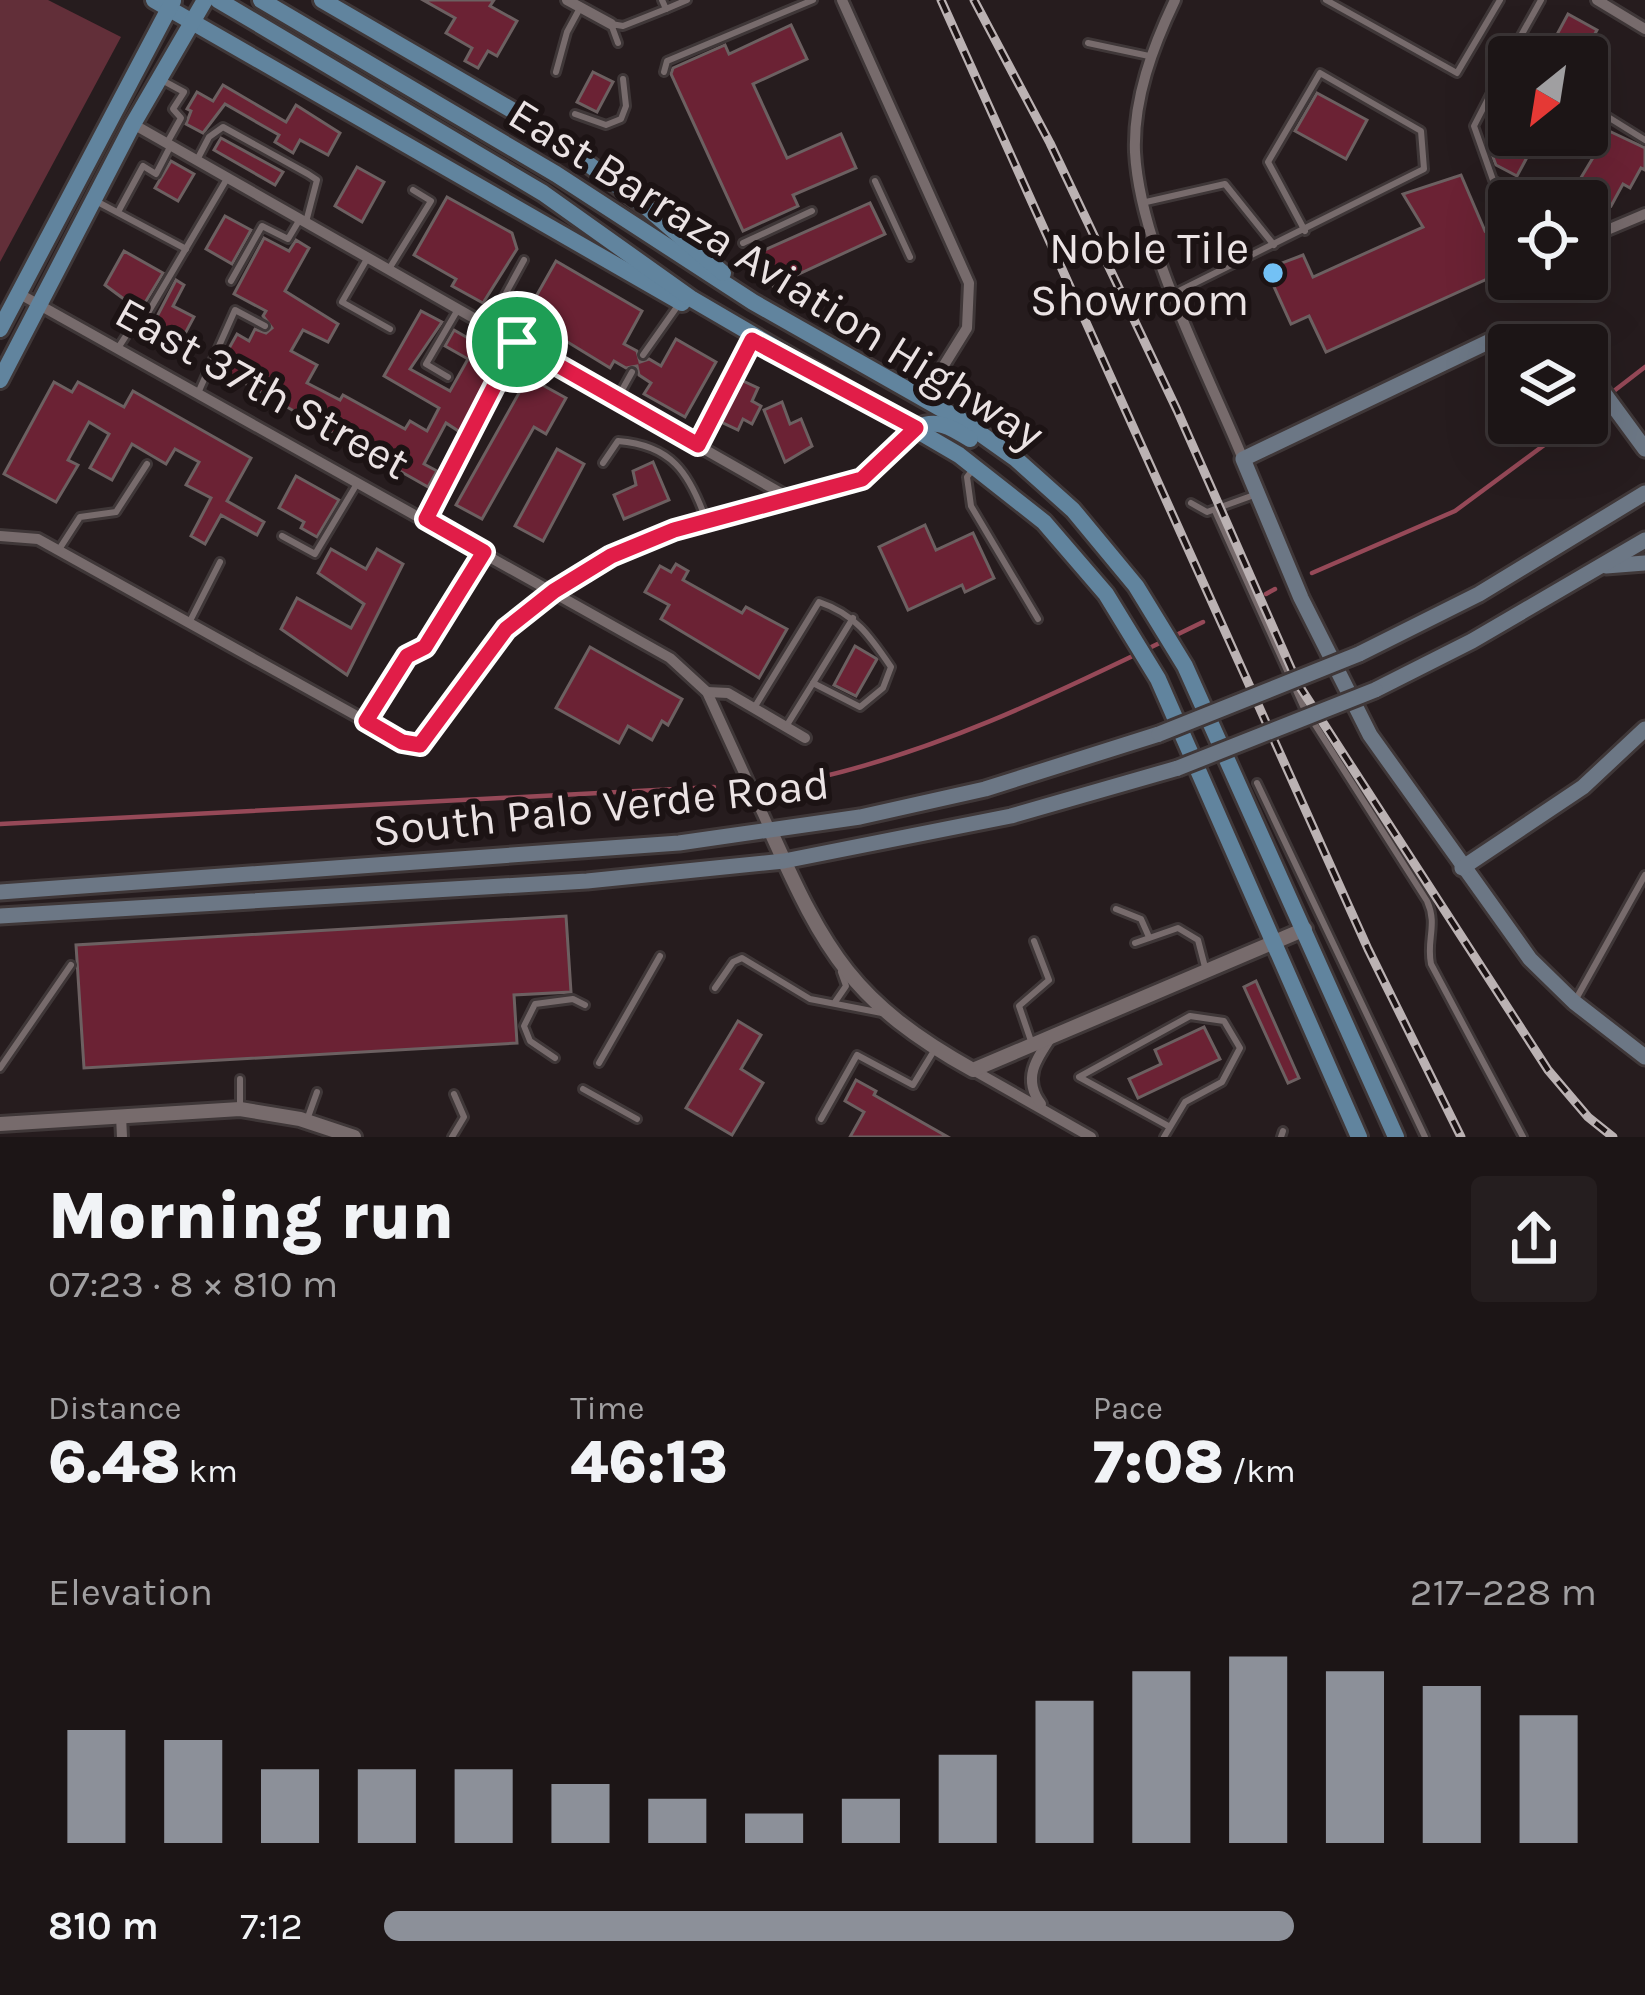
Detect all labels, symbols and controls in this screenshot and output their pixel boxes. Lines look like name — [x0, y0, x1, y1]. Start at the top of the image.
north arrow — [1488, 36, 1608, 156]
map controls — [1488, 36, 1608, 444]
street label: East Barraza Aviation Highway — [499, 87, 1054, 461]
button: locate — [1488, 180, 1608, 300]
place label: Noble Tile Showroom — [1030, 222, 1249, 326]
marker: Noble Tile Showroom — [1260, 260, 1286, 286]
street label: East 37th Street — [107, 286, 418, 490]
pin — [466, 291, 568, 393]
icon: arrive — [484, 309, 550, 375]
button: layers — [1488, 324, 1608, 444]
street label: South Palo Verde Road — [370, 757, 832, 857]
button: share — [1471, 1176, 1597, 1302]
text: Morning run — [48, 1177, 454, 1255]
text: 07:23 · 8 × 810 m — [48, 1261, 338, 1307]
text: Distance — [48, 1389, 181, 1427]
text: Time — [570, 1389, 645, 1427]
text: Pace — [1093, 1389, 1163, 1427]
text: 6.48 — [48, 1427, 181, 1497]
text: 46:13 — [570, 1427, 728, 1497]
text: 7:08 — [1093, 1427, 1224, 1497]
text: km — [181, 1452, 238, 1490]
text: /km — [1224, 1452, 1296, 1490]
text: Elevation — [48, 1569, 213, 1615]
text: 217–228 m — [1410, 1569, 1597, 1615]
text: 810 m — [48, 1903, 159, 1949]
text: 7:12 — [240, 1903, 303, 1949]

